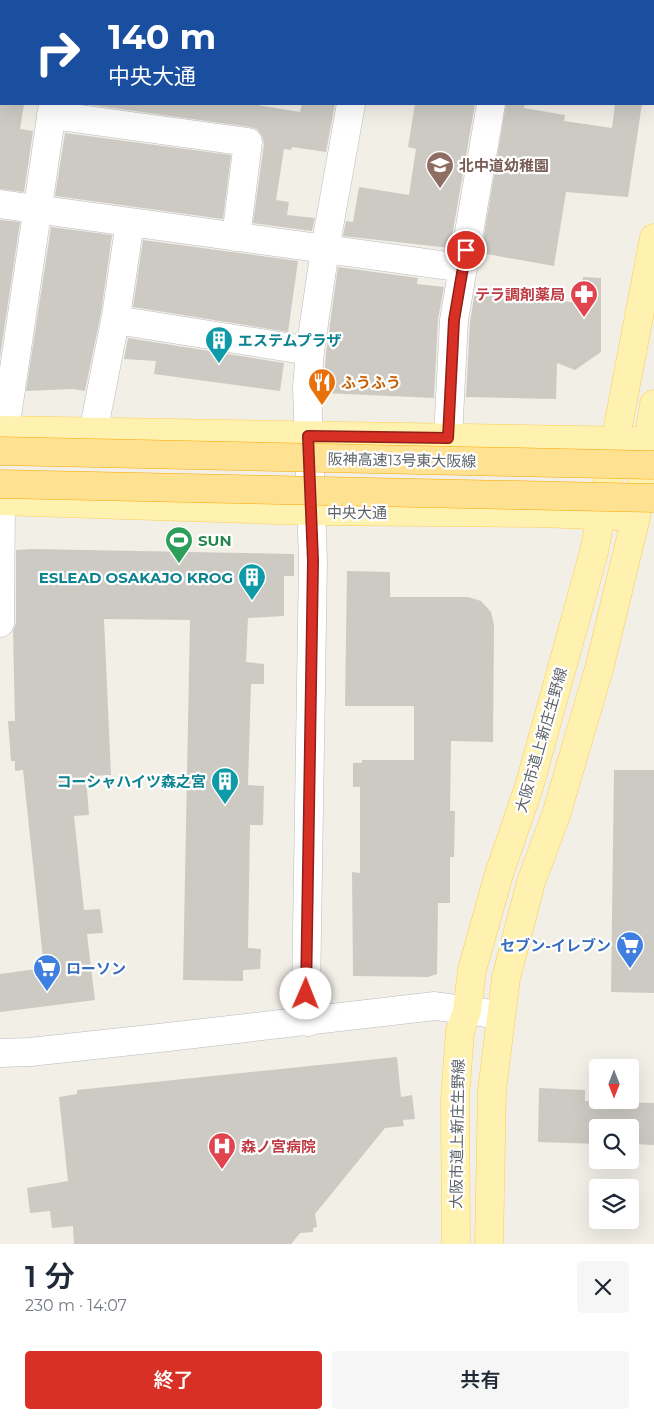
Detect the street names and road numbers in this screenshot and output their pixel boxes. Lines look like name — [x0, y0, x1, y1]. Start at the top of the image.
street label: 阪神高速13号東大阪線 — [327, 449, 477, 471]
street label: 中央大通 — [327, 503, 387, 522]
street label: 大阪市道上新庄生野線 — [511, 665, 571, 815]
street label: 大阪市道上新庄生野線 — [446, 1059, 468, 1209]

